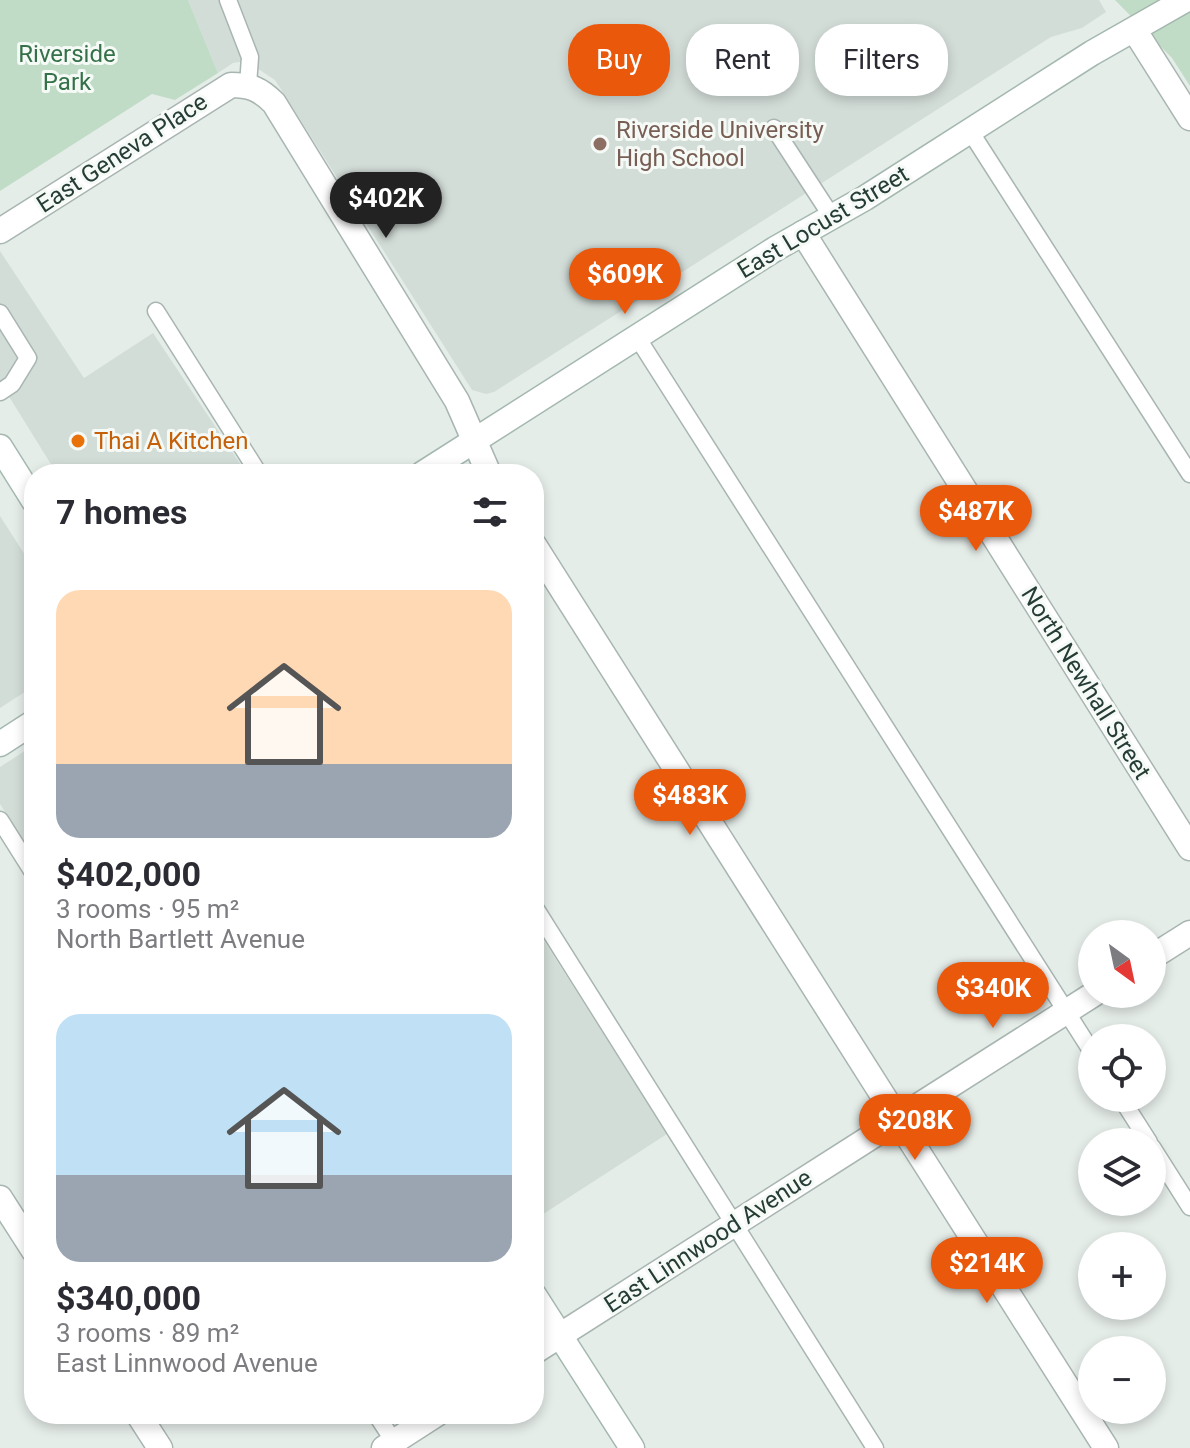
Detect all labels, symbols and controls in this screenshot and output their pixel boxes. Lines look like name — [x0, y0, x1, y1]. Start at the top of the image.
chip: Buy — [568, 24, 670, 96]
chip: Rent — [686, 24, 799, 96]
chip: Filters — [815, 24, 948, 96]
park label: Riverside Park — [18, 40, 116, 96]
street label: East Geneva Place — [32, 87, 212, 219]
place label: Riverside University High School — [616, 116, 824, 172]
marker: Riverside University High School — [591, 135, 609, 153]
street label: East Locust Street — [732, 160, 914, 284]
pin: $402K — [330, 172, 442, 240]
text: $402K — [348, 183, 424, 213]
pin: $609K — [569, 248, 681, 316]
text: $609K — [587, 259, 663, 289]
place label: Thai A Kitchen — [94, 427, 249, 455]
marker: Thai A Kitchen — [69, 432, 87, 450]
pin: $487K — [920, 485, 1032, 553]
icon: filters — [468, 490, 512, 534]
text: 7 homes — [56, 492, 187, 532]
text: $487K — [938, 496, 1014, 526]
street label: North Newhall Street — [1015, 582, 1157, 785]
icon: home — [212, 642, 356, 786]
pin: $483K — [634, 769, 746, 837]
text: $483K — [652, 780, 728, 810]
text: $402,000 — [56, 854, 201, 894]
text: 3 rooms · 95 m² — [56, 894, 239, 924]
north arrow — [1078, 920, 1166, 1008]
map controls — [1078, 920, 1166, 1424]
text: North Bartlett Avenue — [56, 924, 305, 954]
pin: $340K — [937, 962, 1049, 1030]
text: $340K — [955, 973, 1031, 1003]
button: locate — [1078, 1024, 1166, 1112]
icon: home — [212, 1066, 356, 1210]
pin: $208K — [859, 1094, 971, 1162]
text: $208K — [877, 1105, 953, 1135]
button: layers — [1078, 1128, 1166, 1216]
street label: East Linnwood Avenue — [599, 1163, 817, 1319]
button: + — [1078, 1232, 1166, 1320]
pin: $214K — [931, 1237, 1043, 1305]
text: $214K — [949, 1248, 1025, 1278]
text: $340,000 — [56, 1278, 201, 1318]
text: 3 rooms · 89 m² — [56, 1318, 239, 1348]
button: − — [1078, 1336, 1166, 1424]
text: East Linnwood Avenue — [56, 1348, 318, 1378]

